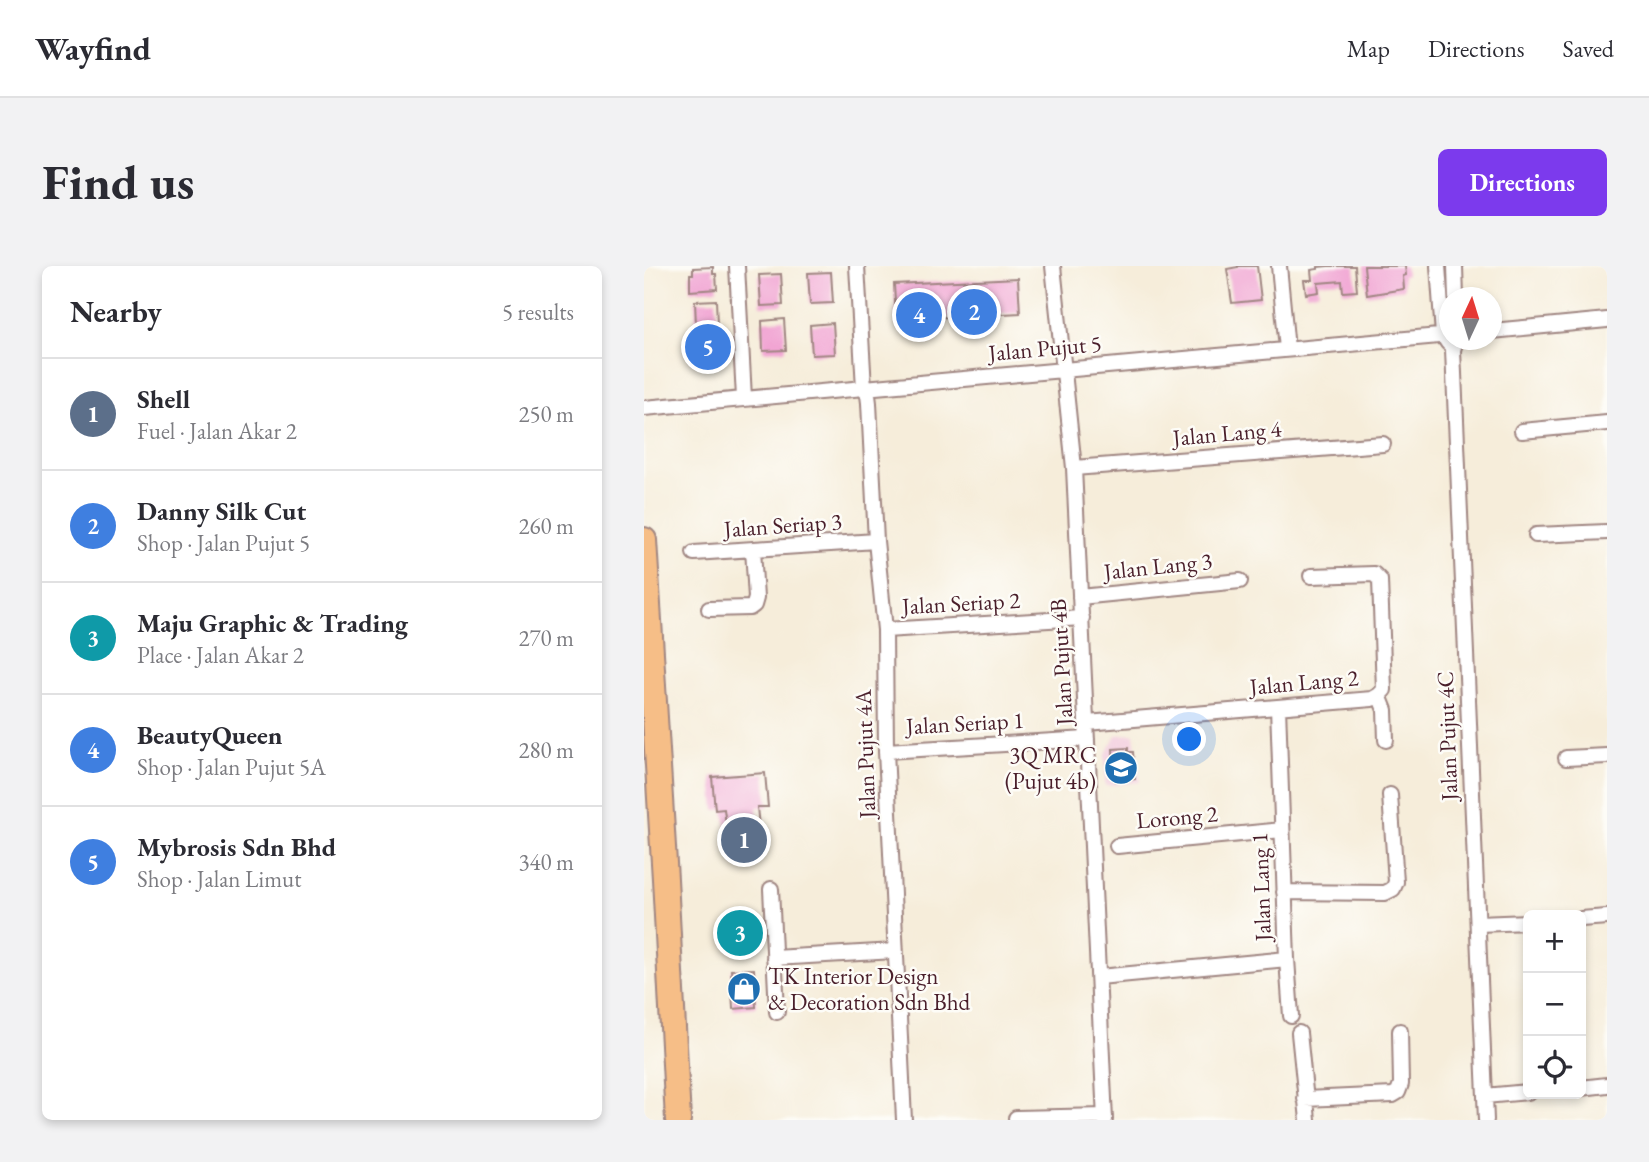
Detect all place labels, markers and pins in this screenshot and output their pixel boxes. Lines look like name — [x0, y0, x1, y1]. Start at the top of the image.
pin: 2 — [951, 286, 997, 338]
pin: 4 — [896, 289, 942, 341]
pin: 5 — [685, 321, 731, 373]
place label: 3Q MRC (Pujut 4b) — [1005, 740, 1096, 796]
school or university icon: 3Q MRC (Pujut 4b) — [1102, 749, 1140, 787]
pin: 1 — [721, 814, 767, 866]
pin: 3 — [717, 907, 763, 959]
place label: TK Interior Design & Decoration Sdn Bhd — [768, 961, 971, 1017]
shop icon: TK Interior Design & Decoration Sdn Bhd — [725, 970, 763, 1008]

